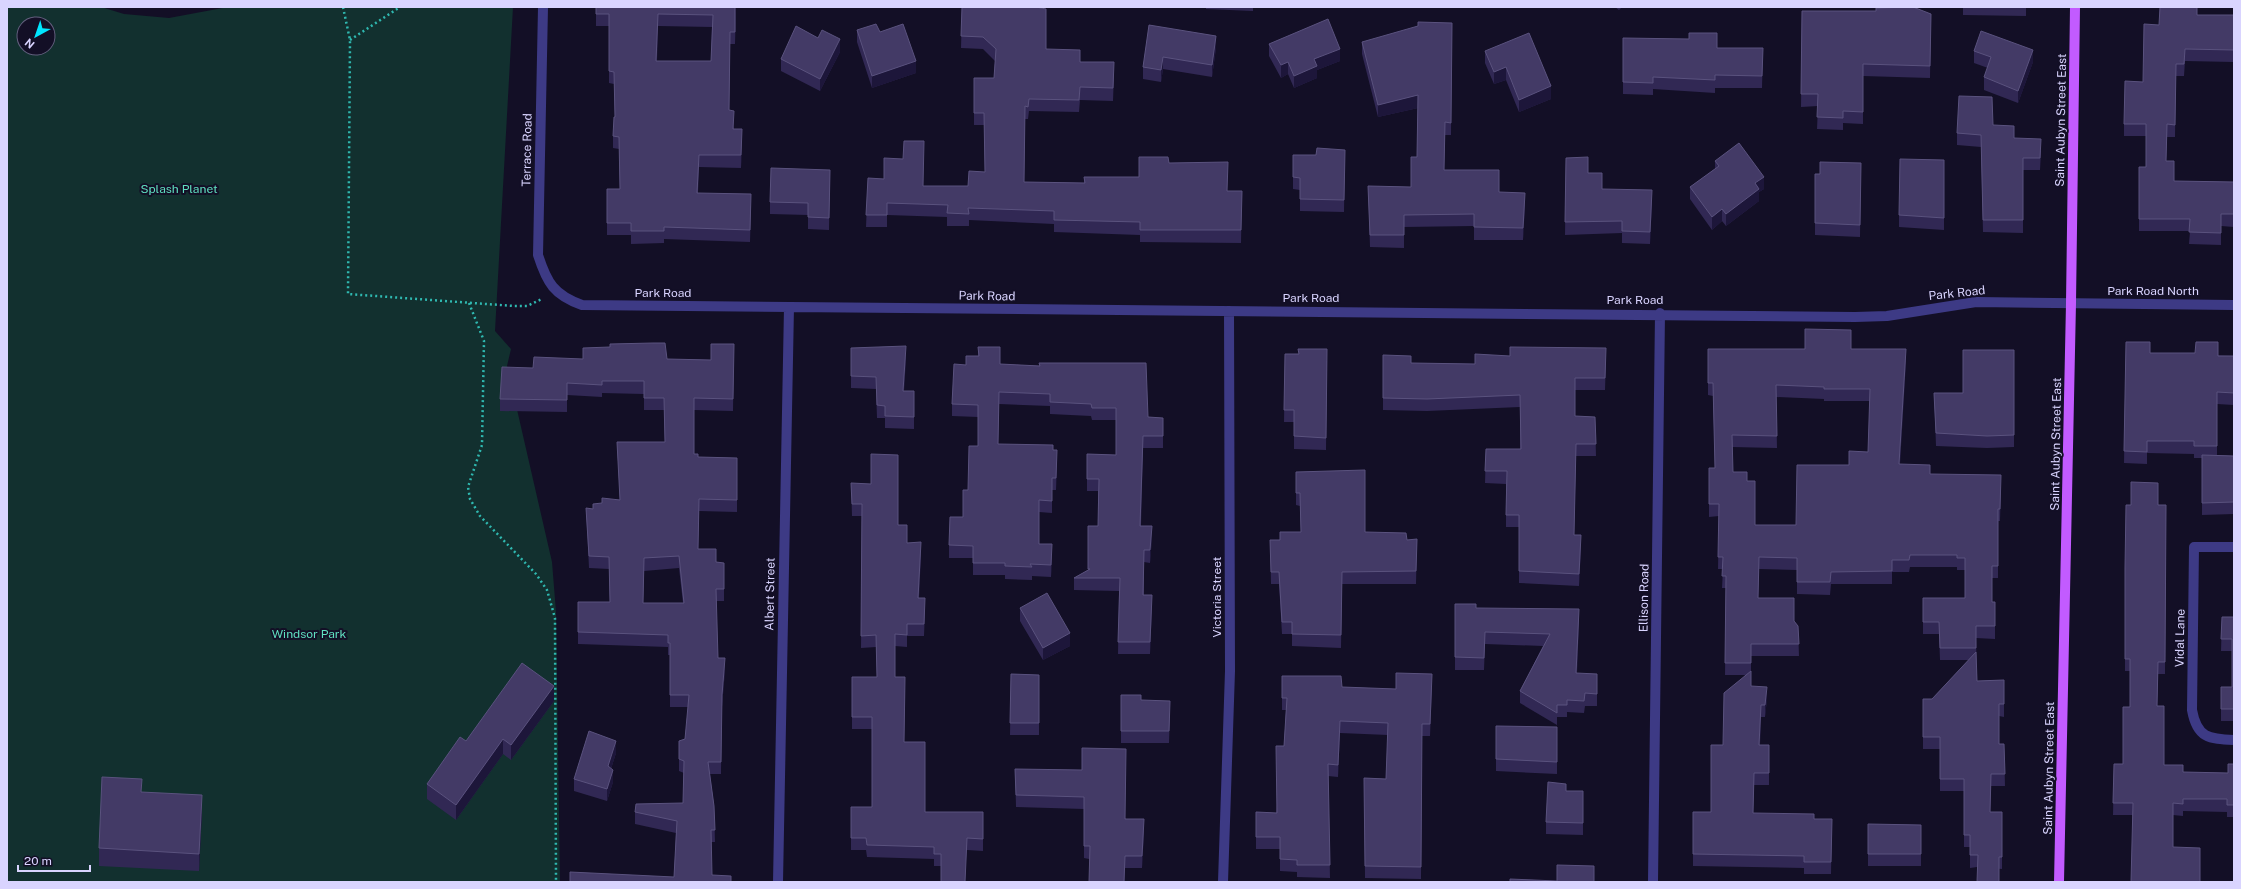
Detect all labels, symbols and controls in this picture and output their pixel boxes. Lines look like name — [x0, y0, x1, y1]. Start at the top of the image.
north arrow — [16, 16, 56, 56]
text: N — [22, 36, 37, 51]
street label: Saint Aubyn Street East — [2053, 53, 2069, 187]
street label: Terrace Road — [519, 113, 535, 187]
park label: Splash Planet — [140, 182, 218, 196]
street label: Park Road — [1928, 283, 1986, 303]
street label: Park Road North — [2107, 284, 2199, 298]
street label: Park Road — [635, 286, 691, 300]
street label: Park Road — [958, 289, 1016, 303]
street label: Park Road — [1283, 291, 1339, 305]
street label: Park Road — [1607, 293, 1663, 307]
street label: Saint Aubyn Street East — [2048, 377, 2064, 511]
street label: Victoria Street — [1210, 556, 1224, 637]
street label: Albert Street — [762, 557, 778, 631]
street label: Ellison Road — [1636, 564, 1652, 632]
street label: Vidal Lane — [2172, 608, 2188, 667]
park label: Windsor Park — [272, 627, 347, 641]
street label: Saint Aubyn Street East — [2041, 701, 2057, 835]
scale bar — [18, 847, 90, 873]
text: 20 m — [24, 854, 52, 868]

